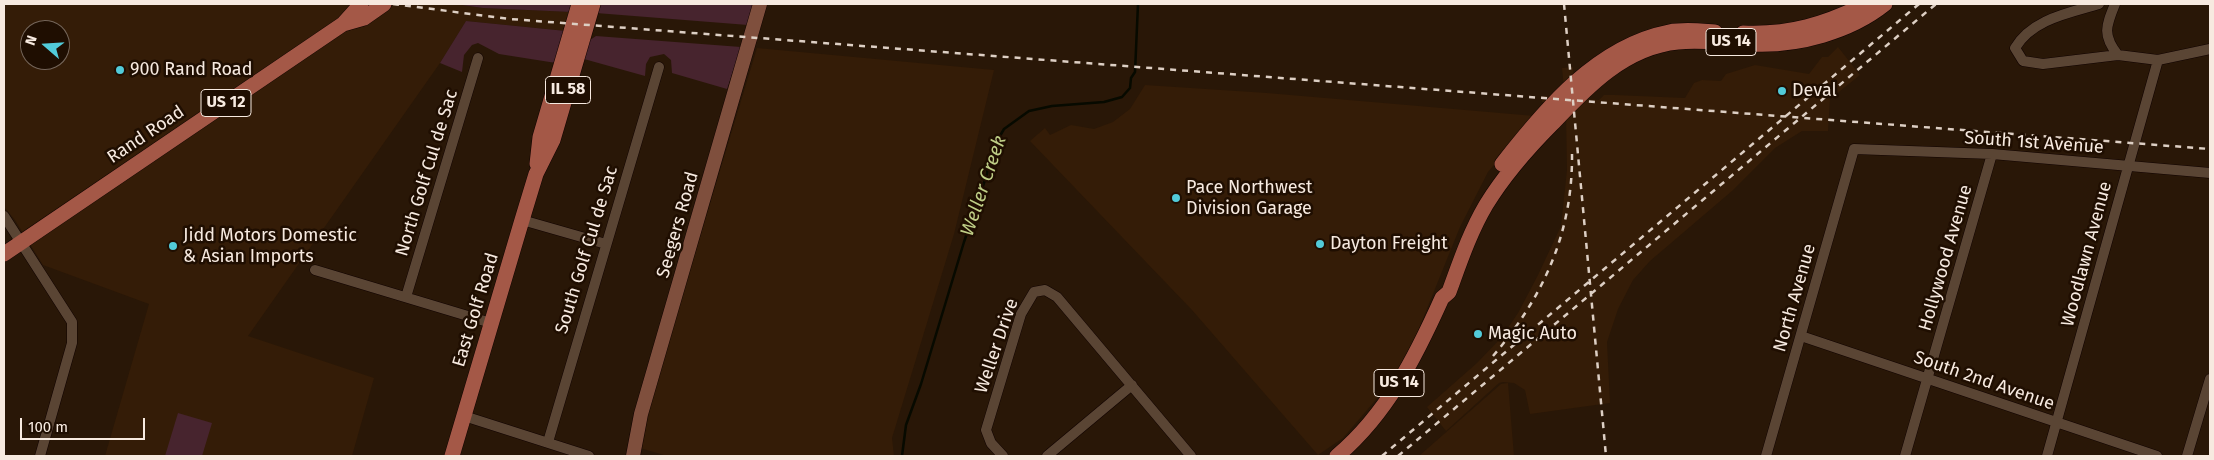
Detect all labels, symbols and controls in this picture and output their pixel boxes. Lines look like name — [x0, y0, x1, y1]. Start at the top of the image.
north arrow — [20, 20, 70, 70]
road number: US 14 — [1706, 28, 1756, 56]
text: N — [22, 33, 41, 47]
place label: 900 Rand Road — [130, 59, 252, 81]
marker: 900 Rand Road — [114, 64, 126, 76]
road number: IL 58 — [546, 76, 590, 104]
place label: Deval — [1792, 80, 1837, 102]
marker: Deval — [1776, 85, 1788, 97]
street label: North Golf Cul de Sac — [391, 87, 463, 259]
road number: US 12 — [201, 90, 251, 116]
street label: Rand Road — [103, 101, 189, 169]
street label: South 1st Avenue — [1964, 127, 2104, 159]
water label: Weller Creek — [956, 133, 1012, 239]
street label: South Golf Cul de Sac — [551, 163, 623, 337]
street label: Seegers Road — [653, 169, 703, 281]
place label: Pace Northwest Division Garage — [1186, 177, 1313, 220]
street label: Woodlawn Avenue — [2057, 179, 2117, 329]
street label: Hollywood Avenue — [1915, 182, 1977, 334]
marker: Pace Northwest Division Garage — [1170, 192, 1182, 204]
place label: Jidd Motors Domestic & Asian Imports — [183, 225, 357, 268]
place label: Dayton Freight — [1330, 233, 1448, 255]
marker: Dayton Freight — [1314, 238, 1326, 250]
marker: Jidd Motors Domestic & Asian Imports — [167, 240, 179, 252]
street label: North Avenue — [1769, 242, 1821, 354]
street label: East Golf Road — [448, 250, 504, 370]
street label: Weller Drive — [971, 296, 1023, 396]
place label: Magic Auto — [1488, 323, 1577, 345]
marker: Magic Auto — [1472, 328, 1484, 340]
street label: South 2nd Avenue — [1911, 347, 2057, 415]
road number: US 14 — [1374, 369, 1424, 396]
scale bar — [22, 408, 148, 440]
text: 100 m — [28, 418, 68, 436]

